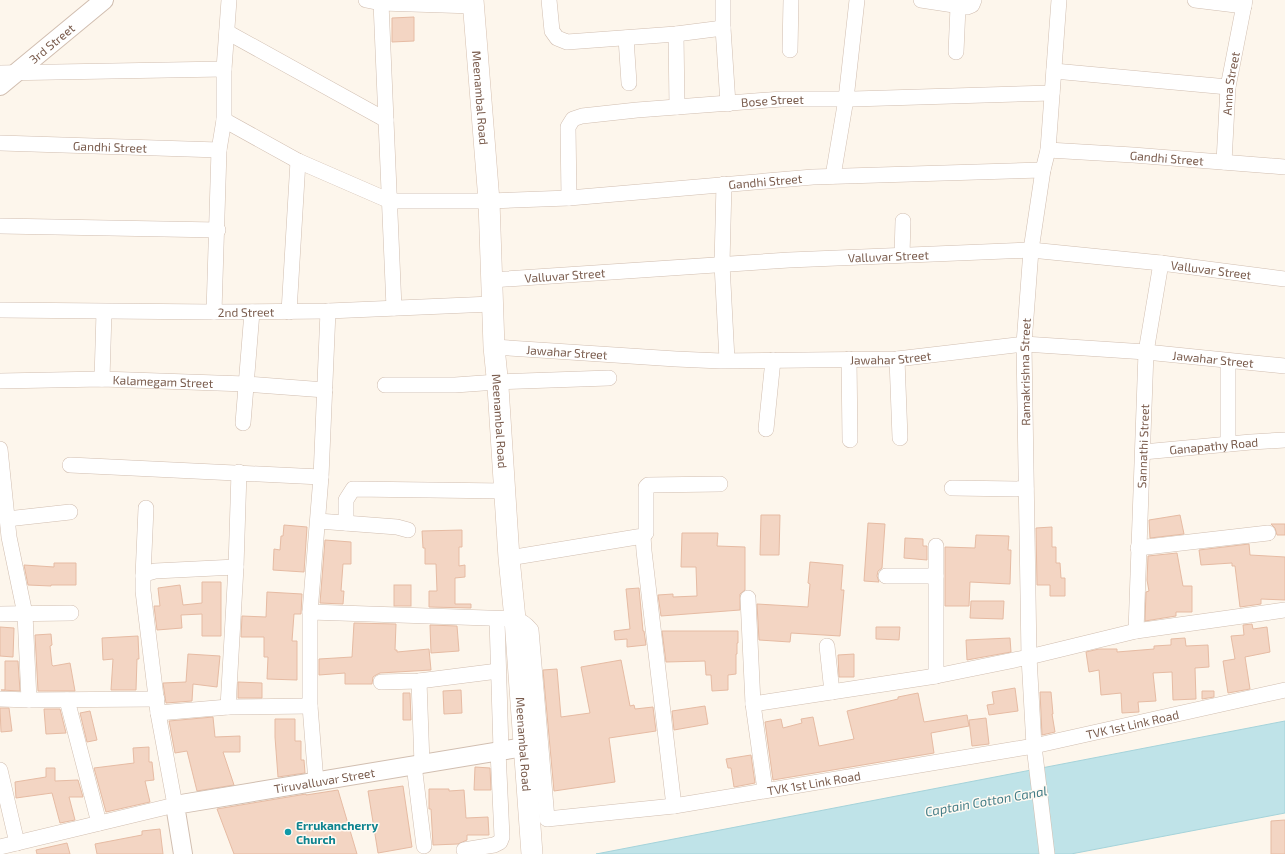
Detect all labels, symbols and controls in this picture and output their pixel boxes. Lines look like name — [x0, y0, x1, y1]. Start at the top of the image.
street label: 3rd Street — [26, 20, 77, 66]
street label: Meenambal Road — [470, 50, 492, 145]
street label: Anna Street — [1220, 50, 1242, 115]
street label: Bose Street — [740, 92, 804, 109]
street label: Gandhi Street — [73, 138, 148, 155]
street label: Gandhi Street — [1129, 148, 1205, 168]
street label: Gandhi Street — [728, 171, 803, 191]
street label: Valluvar Street — [847, 247, 929, 265]
street label: Valluvar Street — [1170, 257, 1253, 282]
street label: Valluvar Street — [524, 265, 606, 285]
street label: 2nd Street — [218, 304, 275, 319]
street label: Ramakrishna Street — [1017, 317, 1033, 426]
street label: Jawahar Street — [526, 342, 608, 361]
street label: Jawahar Street — [850, 348, 932, 367]
street label: Jawahar Street — [1172, 348, 1255, 370]
street label: Kalamegam Street — [112, 372, 214, 390]
street label: Meenambal Road — [490, 373, 510, 469]
street label: Sannathi Street — [1134, 403, 1151, 489]
street label: Ganapathy Road — [1169, 435, 1259, 457]
street label: Meenambal Road — [514, 696, 534, 792]
street label: TVK 1st Link Road — [1085, 707, 1180, 741]
street label: Tiruvalluvar Street — [273, 765, 376, 795]
street label: TVK 1st Link Road — [766, 768, 862, 797]
water label: Captain Cotton Canal — [924, 782, 1049, 820]
place label: Errukancherry Church — [296, 818, 378, 846]
marker: Errukancherry Church — [283, 827, 293, 837]

